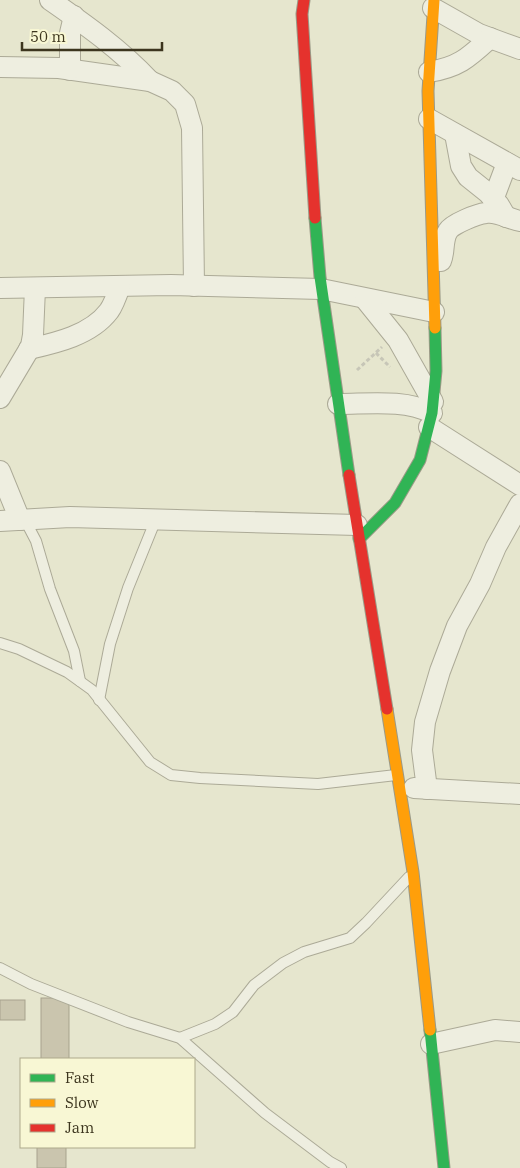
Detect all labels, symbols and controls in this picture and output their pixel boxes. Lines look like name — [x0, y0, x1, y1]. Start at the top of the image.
scale bar — [22, 20, 162, 52]
text: 50 m — [30, 27, 66, 46]
legend — [20, 1058, 195, 1148]
text: Fast — [65, 1068, 95, 1087]
text: Slow — [65, 1093, 99, 1112]
text: Jam — [65, 1118, 94, 1137]

